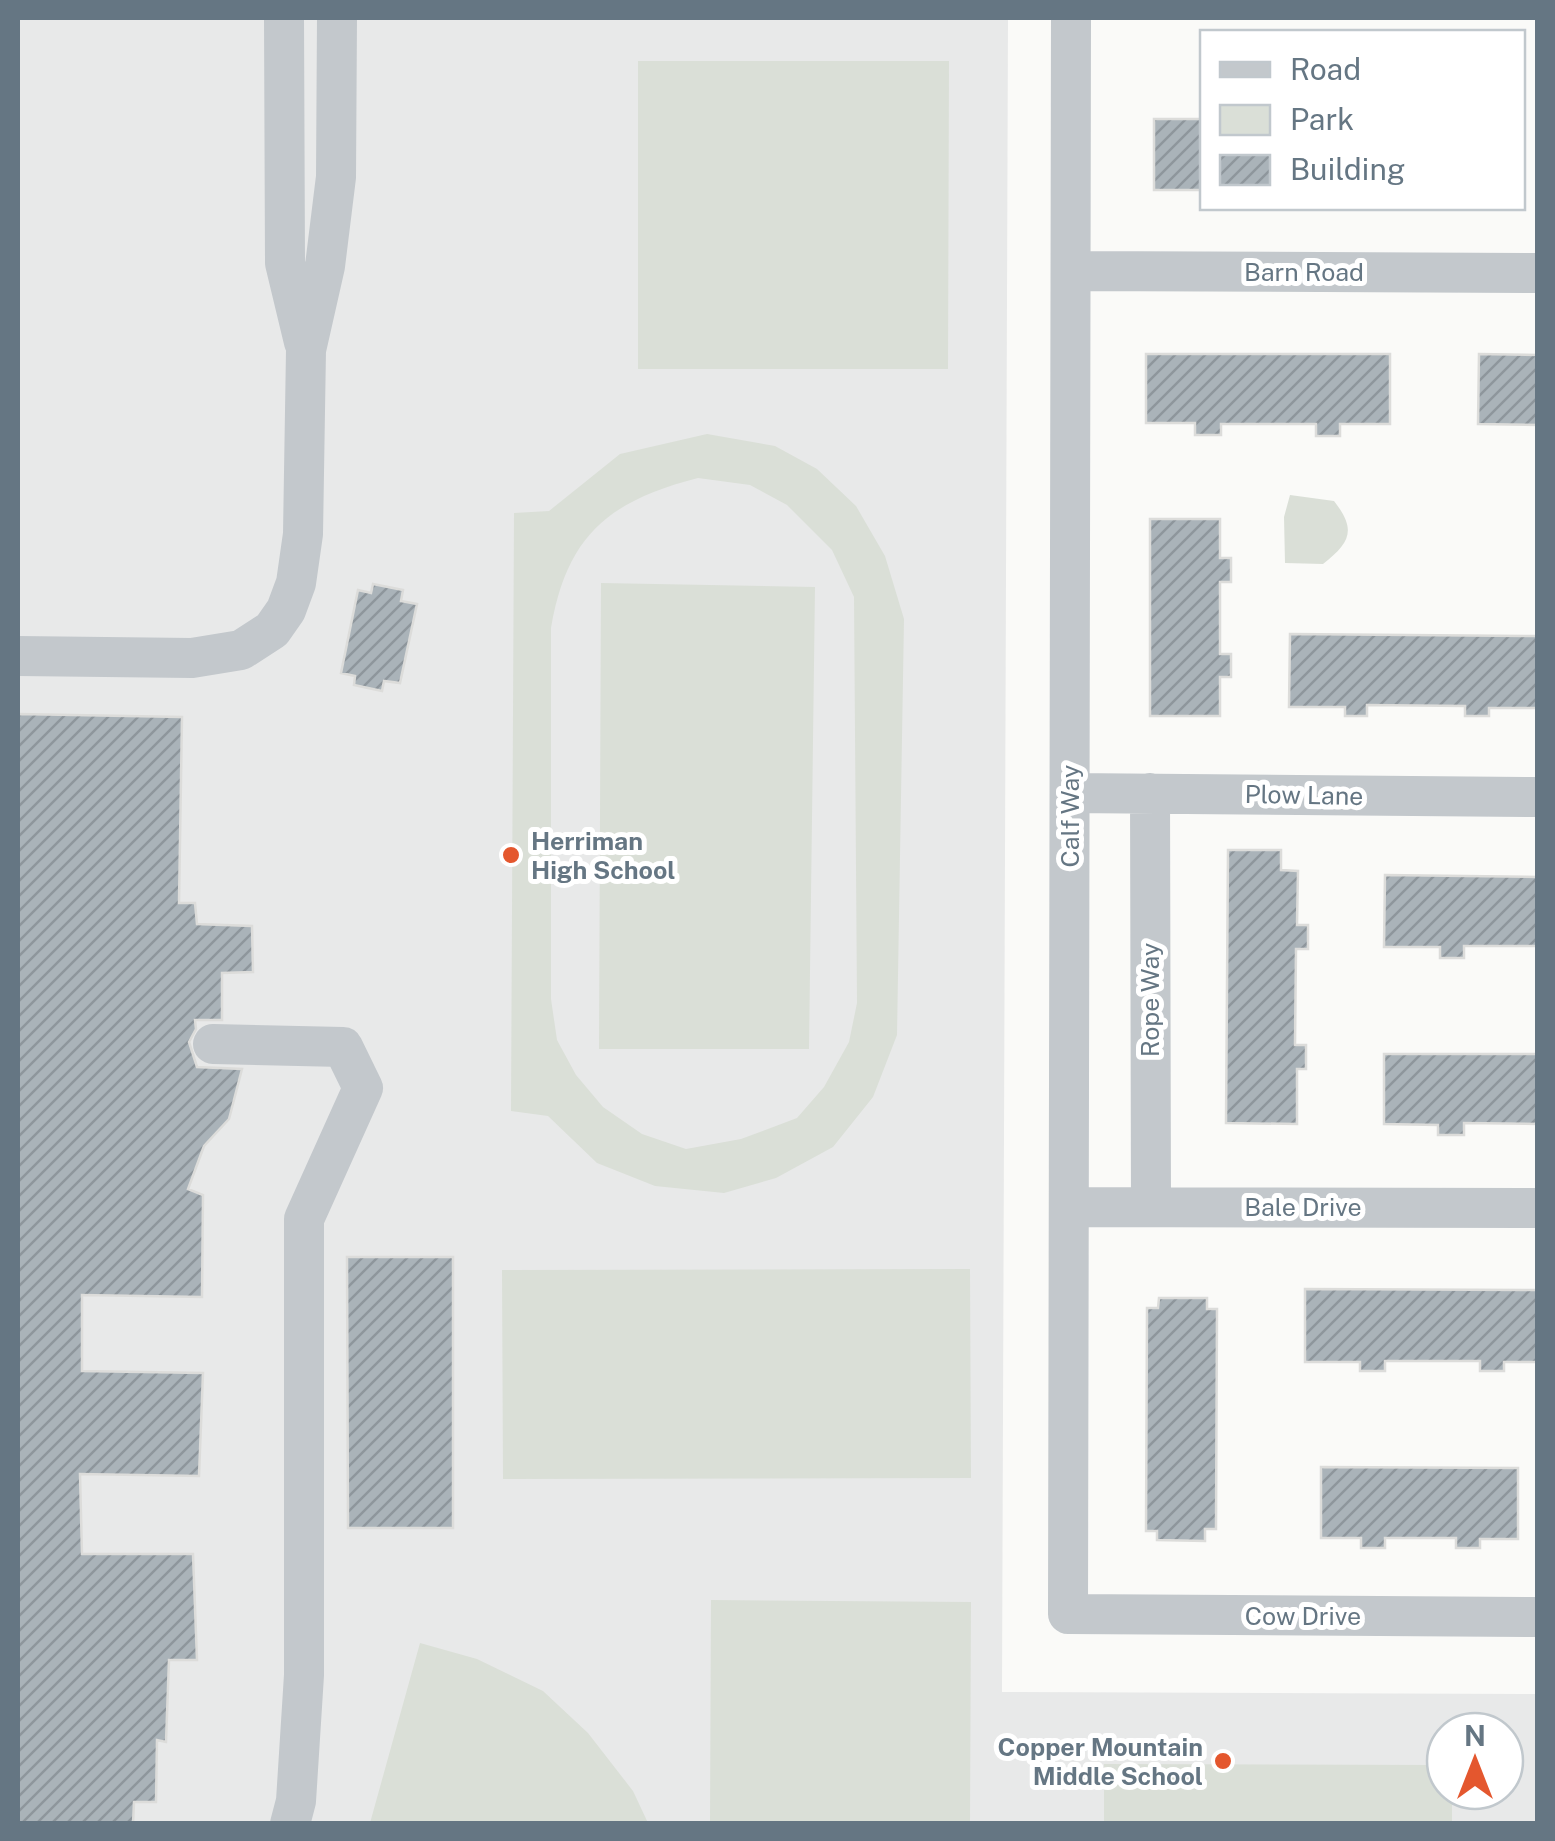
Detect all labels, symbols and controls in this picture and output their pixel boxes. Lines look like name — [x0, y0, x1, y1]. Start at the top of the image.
legend — [1200, 30, 1525, 210]
text: Road — [1290, 51, 1361, 87]
text: Park — [1290, 101, 1354, 137]
text: Building — [1290, 151, 1405, 187]
street label: Barn Road — [1244, 257, 1364, 287]
street label: Calf Way — [1055, 765, 1085, 867]
street label: Plow Lane — [1244, 779, 1364, 811]
place label: Herriman High School — [531, 826, 676, 885]
marker: Herriman High School — [500, 844, 522, 866]
street label: Rope Way — [1135, 943, 1165, 1057]
street label: Bale Drive — [1244, 1192, 1362, 1222]
street label: Cow Drive — [1245, 1601, 1361, 1631]
north arrow — [1425, 1711, 1525, 1811]
text: N — [1464, 1719, 1486, 1752]
place label: Copper Mountain Middle School — [998, 1732, 1203, 1791]
marker: Copper Mountain Middle School — [1212, 1750, 1234, 1772]

